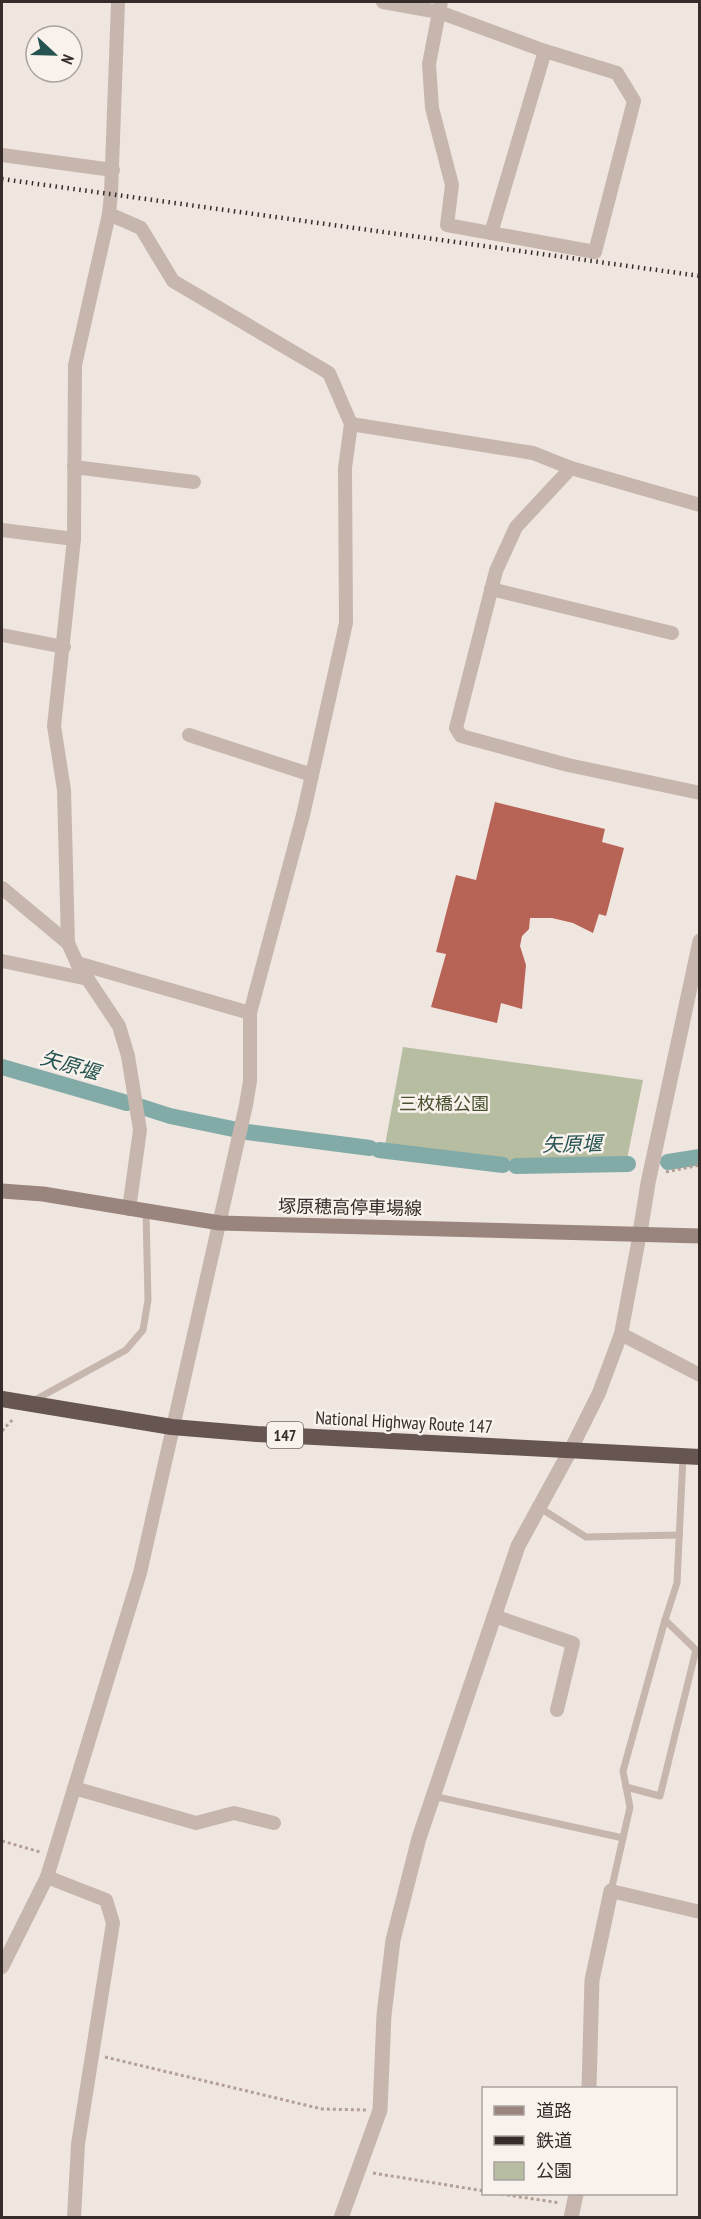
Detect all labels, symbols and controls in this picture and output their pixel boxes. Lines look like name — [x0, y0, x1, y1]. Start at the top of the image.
north arrow — [24, 24, 84, 84]
text: N — [57, 52, 79, 67]
water label: 矢原堰 — [38, 1044, 106, 1087]
park label: 三枚橋公園 — [399, 1092, 489, 1115]
water label: 矢原堰 — [542, 1130, 606, 1158]
street label: 塚原穂高停車場線 — [278, 1194, 422, 1220]
street label: National Highway Route 147 — [315, 1406, 493, 1438]
road number: 147 — [267, 1422, 303, 1448]
legend — [482, 2087, 677, 2195]
text: 道路 — [536, 2099, 572, 2122]
text: 鉄道 — [536, 2129, 572, 2152]
text: 公園 — [536, 2159, 572, 2182]

